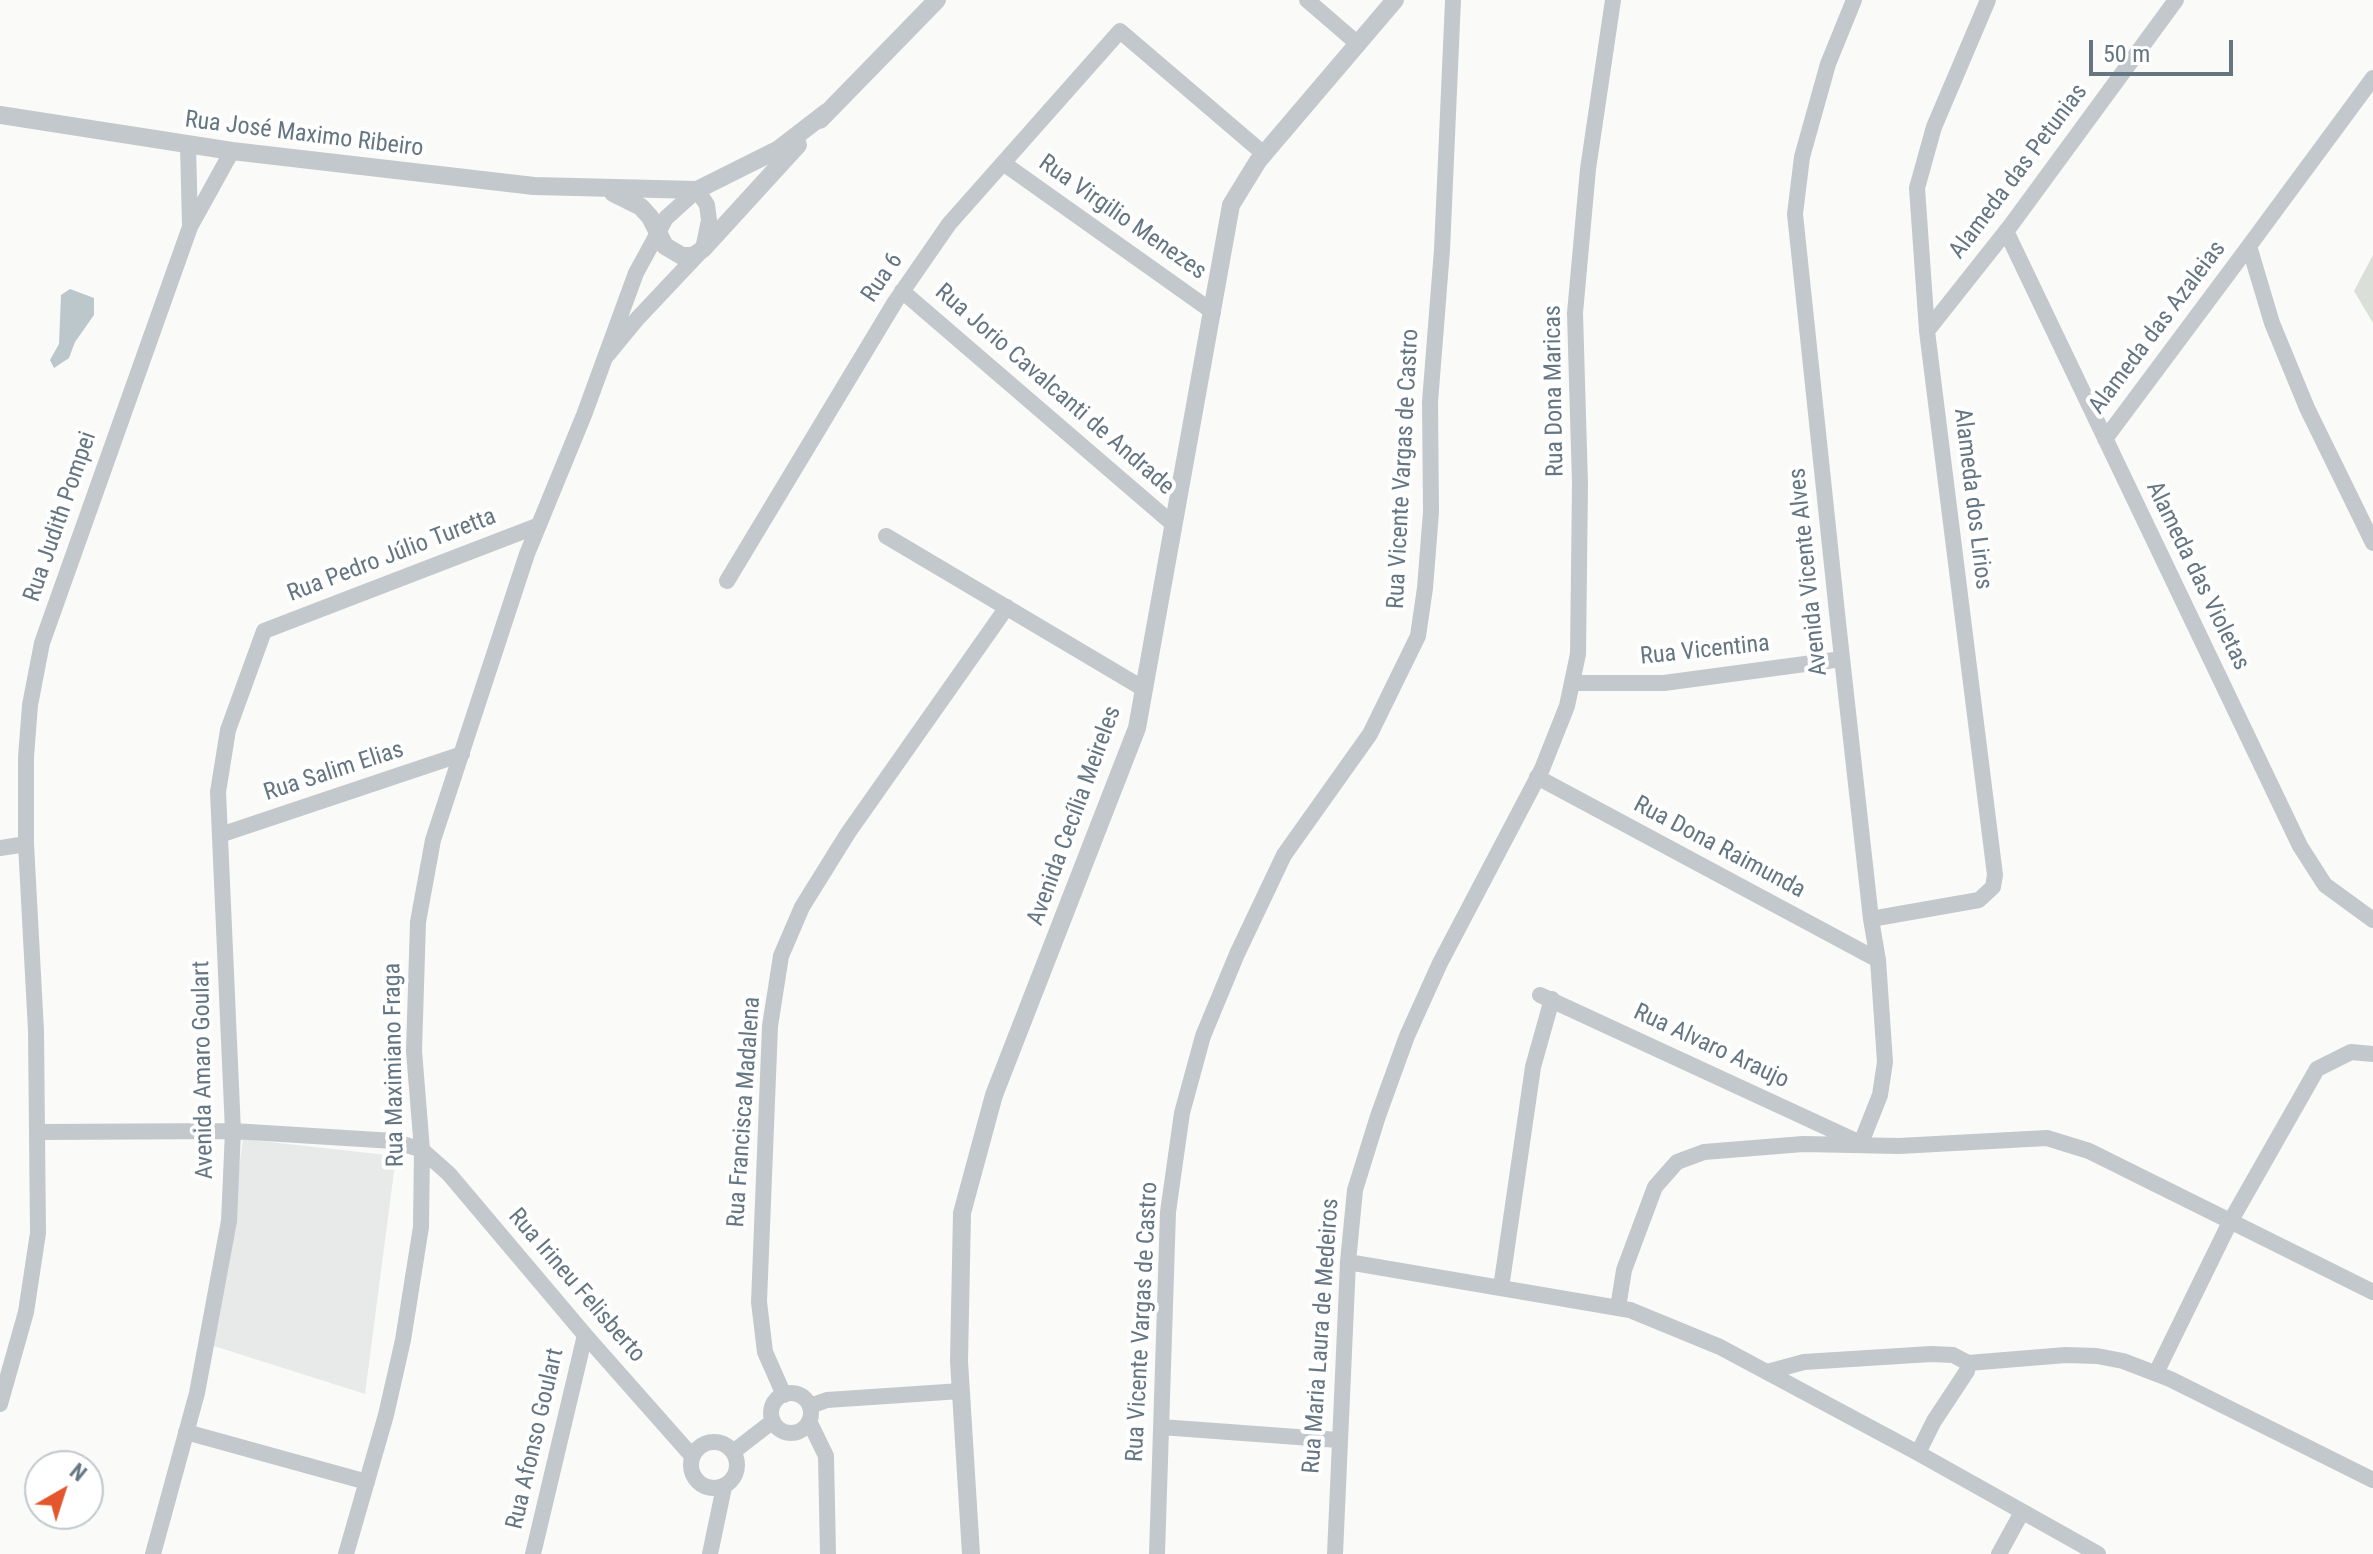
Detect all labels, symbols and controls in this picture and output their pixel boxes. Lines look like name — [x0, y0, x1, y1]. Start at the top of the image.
scale bar — [2093, 24, 2237, 74]
text: 50 m — [2103, 40, 2150, 68]
street label: Alameda das Petunias — [1944, 79, 2094, 265]
street label: Rua José Maximo Ribeiro — [183, 106, 425, 164]
street label: Rua Virgilio Menezes — [1033, 149, 1211, 287]
street label: Alameda das Azaleias — [2083, 236, 2233, 420]
street label: Rua 6 — [856, 248, 910, 308]
street label: Rua Jorio Cavalcanti de Andrade — [929, 278, 1179, 502]
street label: Rua Dona Maricas — [1539, 305, 1571, 477]
street label: Rua Vicente Vargas de Castro — [1382, 328, 1426, 610]
street label: Alameda dos Lirios — [1947, 407, 1997, 591]
street label: Rua Judith Pompei — [18, 428, 104, 606]
street label: Avenida Vicente Alves — [1784, 467, 1834, 677]
street label: Alameda das Violetas — [2139, 477, 2255, 675]
street label: Rua Pedro Júlio Turetta — [284, 503, 500, 609]
street label: Rua Vicentina — [1639, 630, 1771, 672]
street label: Avenida Cecília Meireles — [1022, 702, 1128, 930]
street label: Rua Salim Elias — [260, 736, 408, 808]
street label: Rua Dona Raimunda — [1628, 791, 1810, 905]
street label: Avenida Amaro Goulart — [188, 960, 220, 1180]
street label: Rua Maximiano Fraga — [379, 963, 411, 1167]
street label: Rua Francisca Madalena — [723, 996, 767, 1228]
street label: Rua Alvaro Araujo — [1629, 998, 1793, 1096]
street label: Rua Vicente Vargas de Castro — [1121, 1181, 1165, 1463]
street label: Rua Maria Laura de Medeiros — [1298, 1197, 1346, 1475]
street label: Rua Irineu Felisberto — [501, 1203, 651, 1369]
street label: Rua Afonso Goulart — [501, 1346, 571, 1532]
north arrow — [24, 1450, 104, 1530]
text: N — [65, 1459, 91, 1486]

